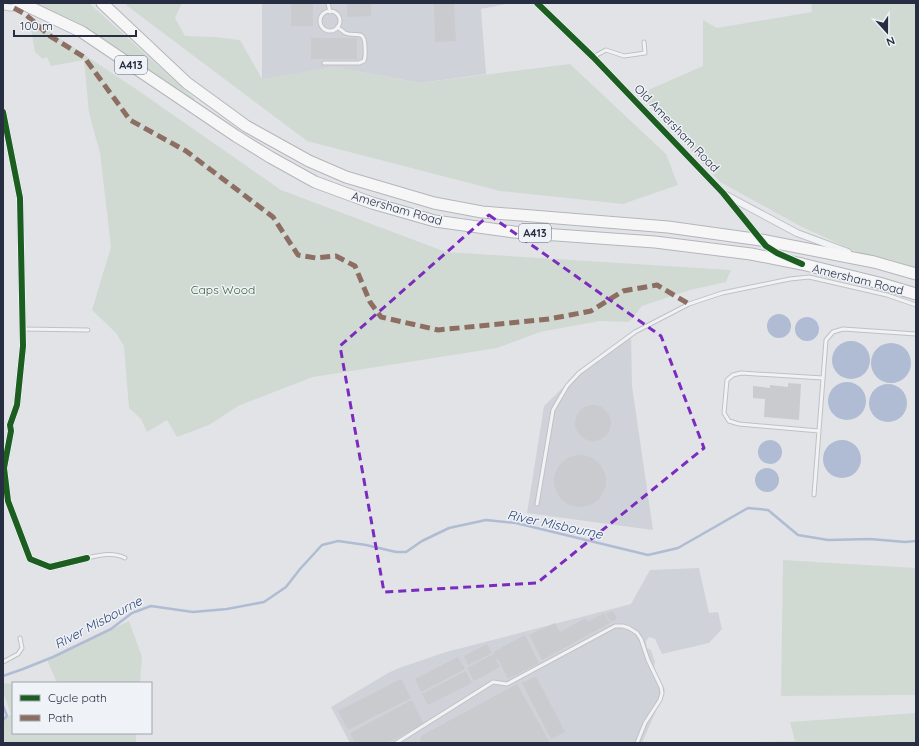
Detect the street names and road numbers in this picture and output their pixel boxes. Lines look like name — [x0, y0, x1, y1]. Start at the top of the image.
road number: A413 — [115, 56, 147, 74]
street label: Old Amersham Road — [631, 81, 723, 175]
street label: Amersham Road — [350, 188, 444, 228]
road number: A413 — [519, 224, 551, 242]
street label: Amersham Road — [811, 260, 905, 298]

